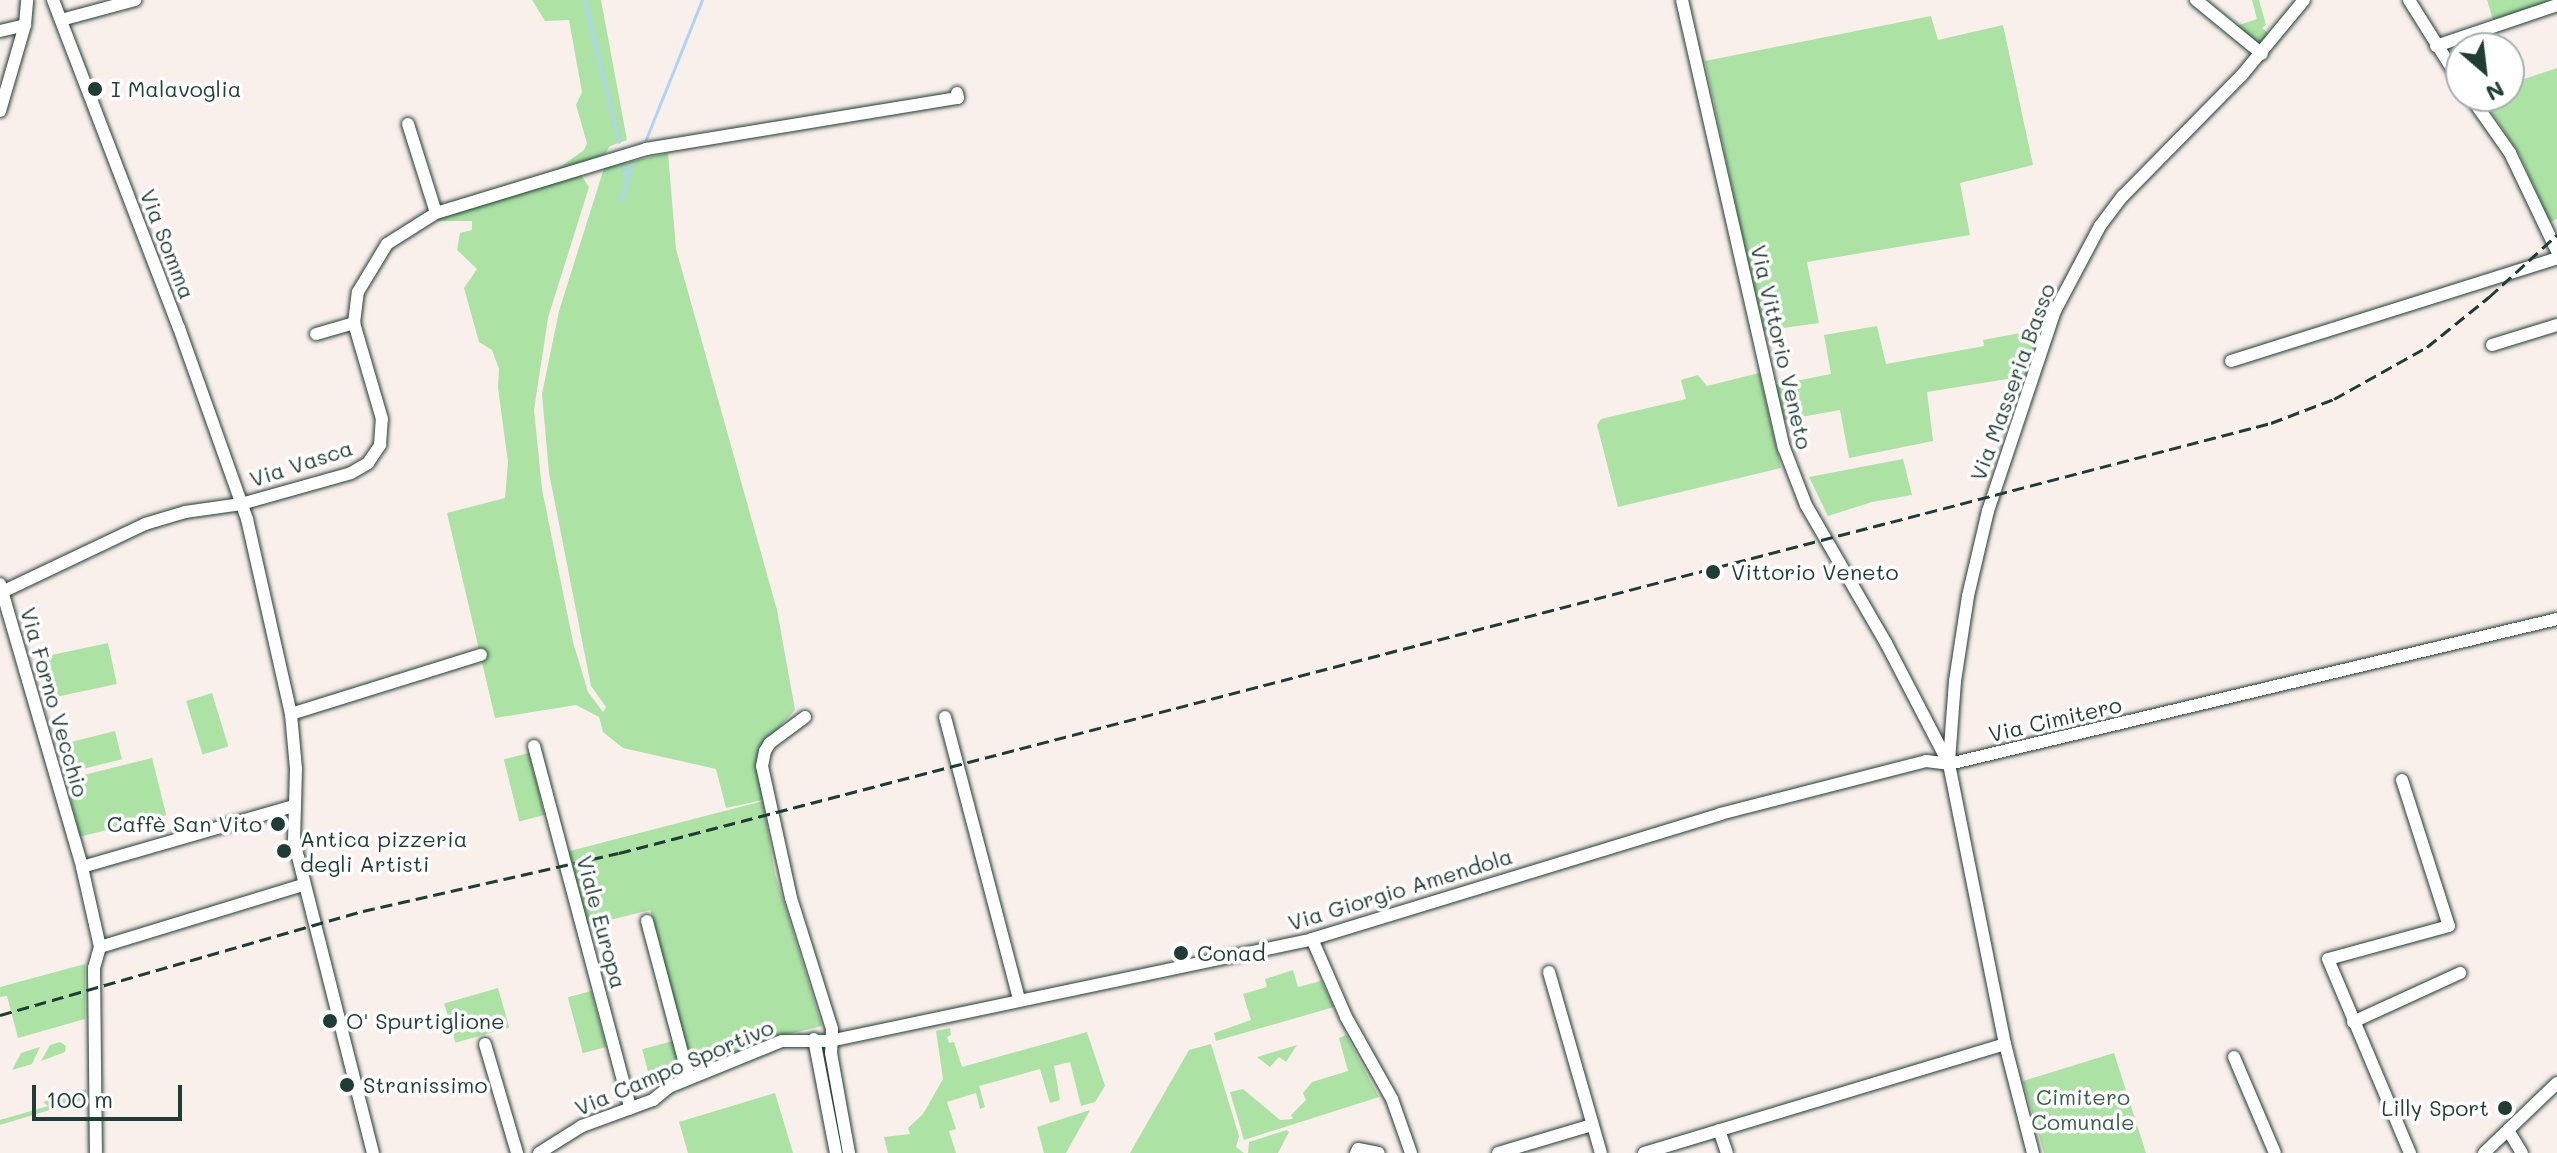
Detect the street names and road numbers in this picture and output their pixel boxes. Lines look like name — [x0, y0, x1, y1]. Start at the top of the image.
street label: Via Somma — [135, 185, 201, 303]
street label: Via Vittorio Veneto — [1746, 242, 1818, 452]
street label: Via Masseria Basso — [1964, 280, 2060, 484]
street label: Via Vasca — [246, 434, 356, 492]
street label: Via Forno Vecchio — [15, 604, 95, 800]
street label: Via Cimitero — [1986, 691, 2124, 747]
street label: Via Giorgio Amendola — [1285, 842, 1515, 936]
street label: Viale Europa — [572, 853, 632, 991]
street label: Via Campo Sportivo — [571, 1013, 777, 1121]

